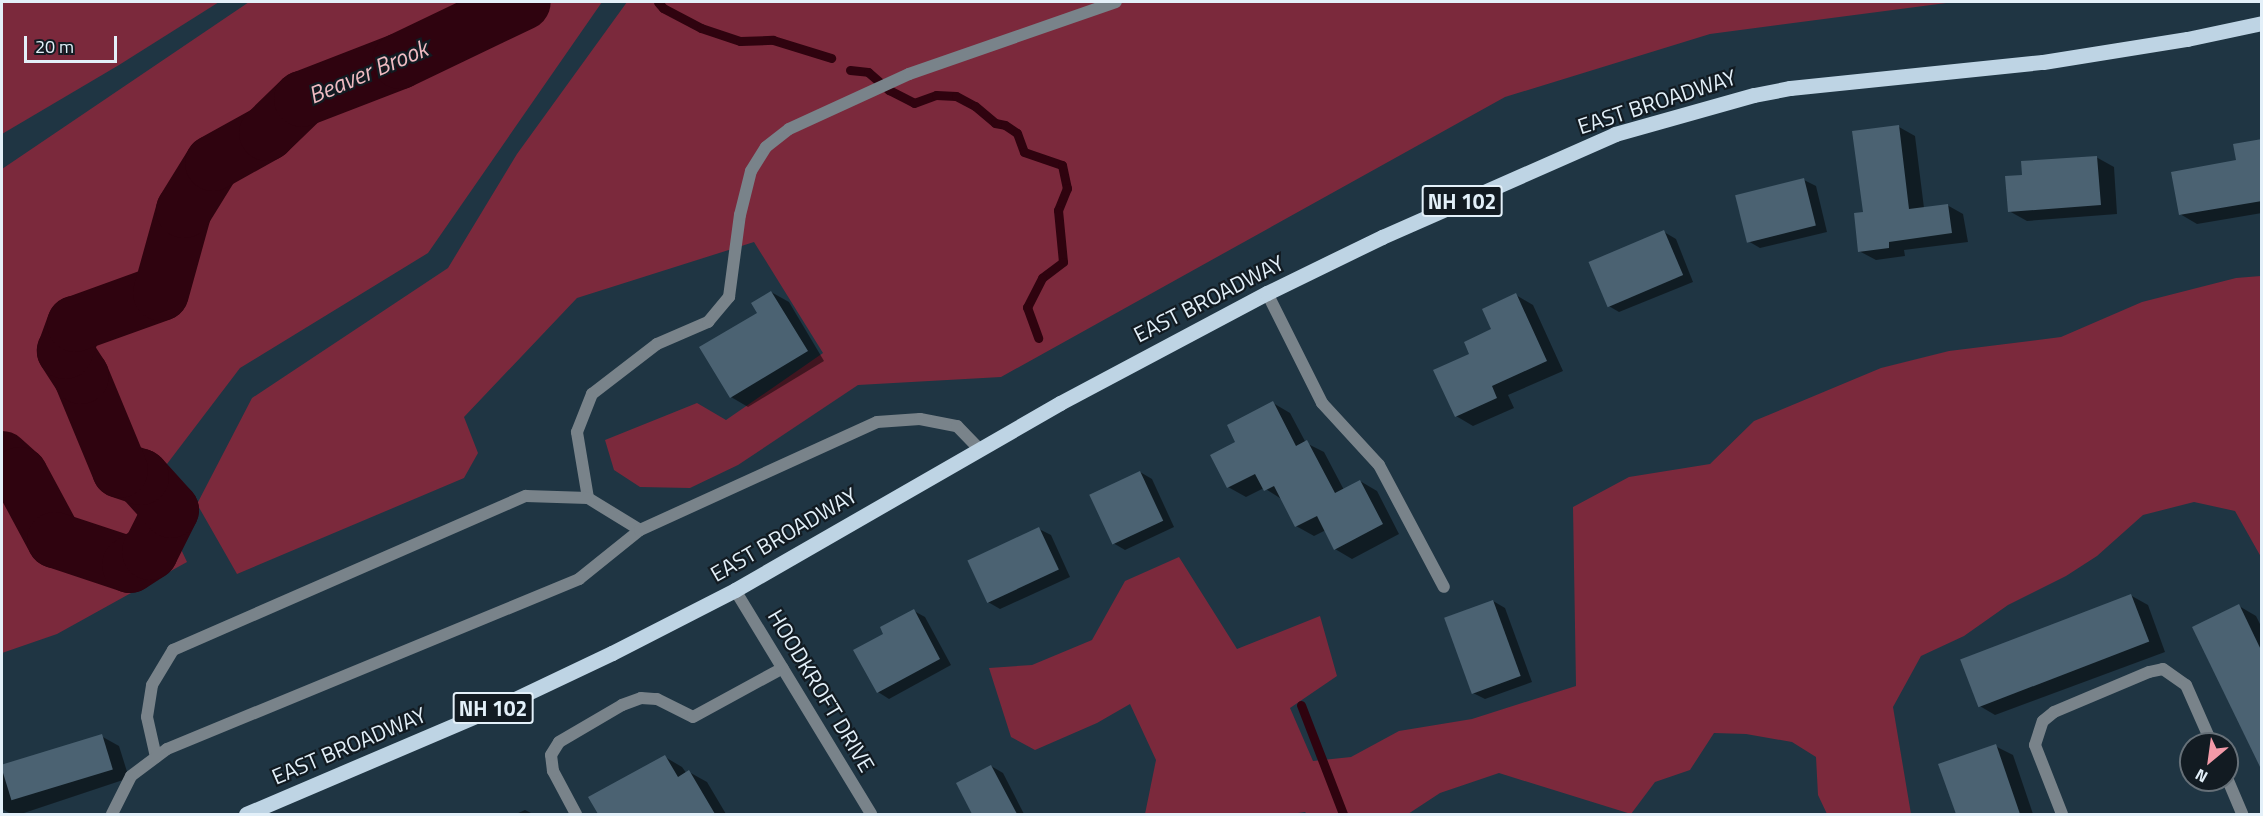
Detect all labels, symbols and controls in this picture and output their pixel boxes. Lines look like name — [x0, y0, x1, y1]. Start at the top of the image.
scale bar — [27, 24, 120, 62]
text: 20 m — [35, 33, 74, 60]
water label: Beaver Brook — [304, 34, 432, 110]
street label: EAST BROADWAY — [1574, 64, 1740, 140]
road number: NH 102 — [1422, 183, 1502, 219]
street label: EAST BROADWAY — [1130, 250, 1288, 348]
street label: EAST BROADWAY — [706, 482, 862, 588]
street label: HOODKROFT DRIVE — [762, 605, 880, 777]
road number: NH 102 — [452, 690, 534, 726]
street label: EAST BROADWAY — [268, 702, 430, 790]
north arrow — [2179, 732, 2239, 792]
text: N — [2191, 763, 2212, 789]

